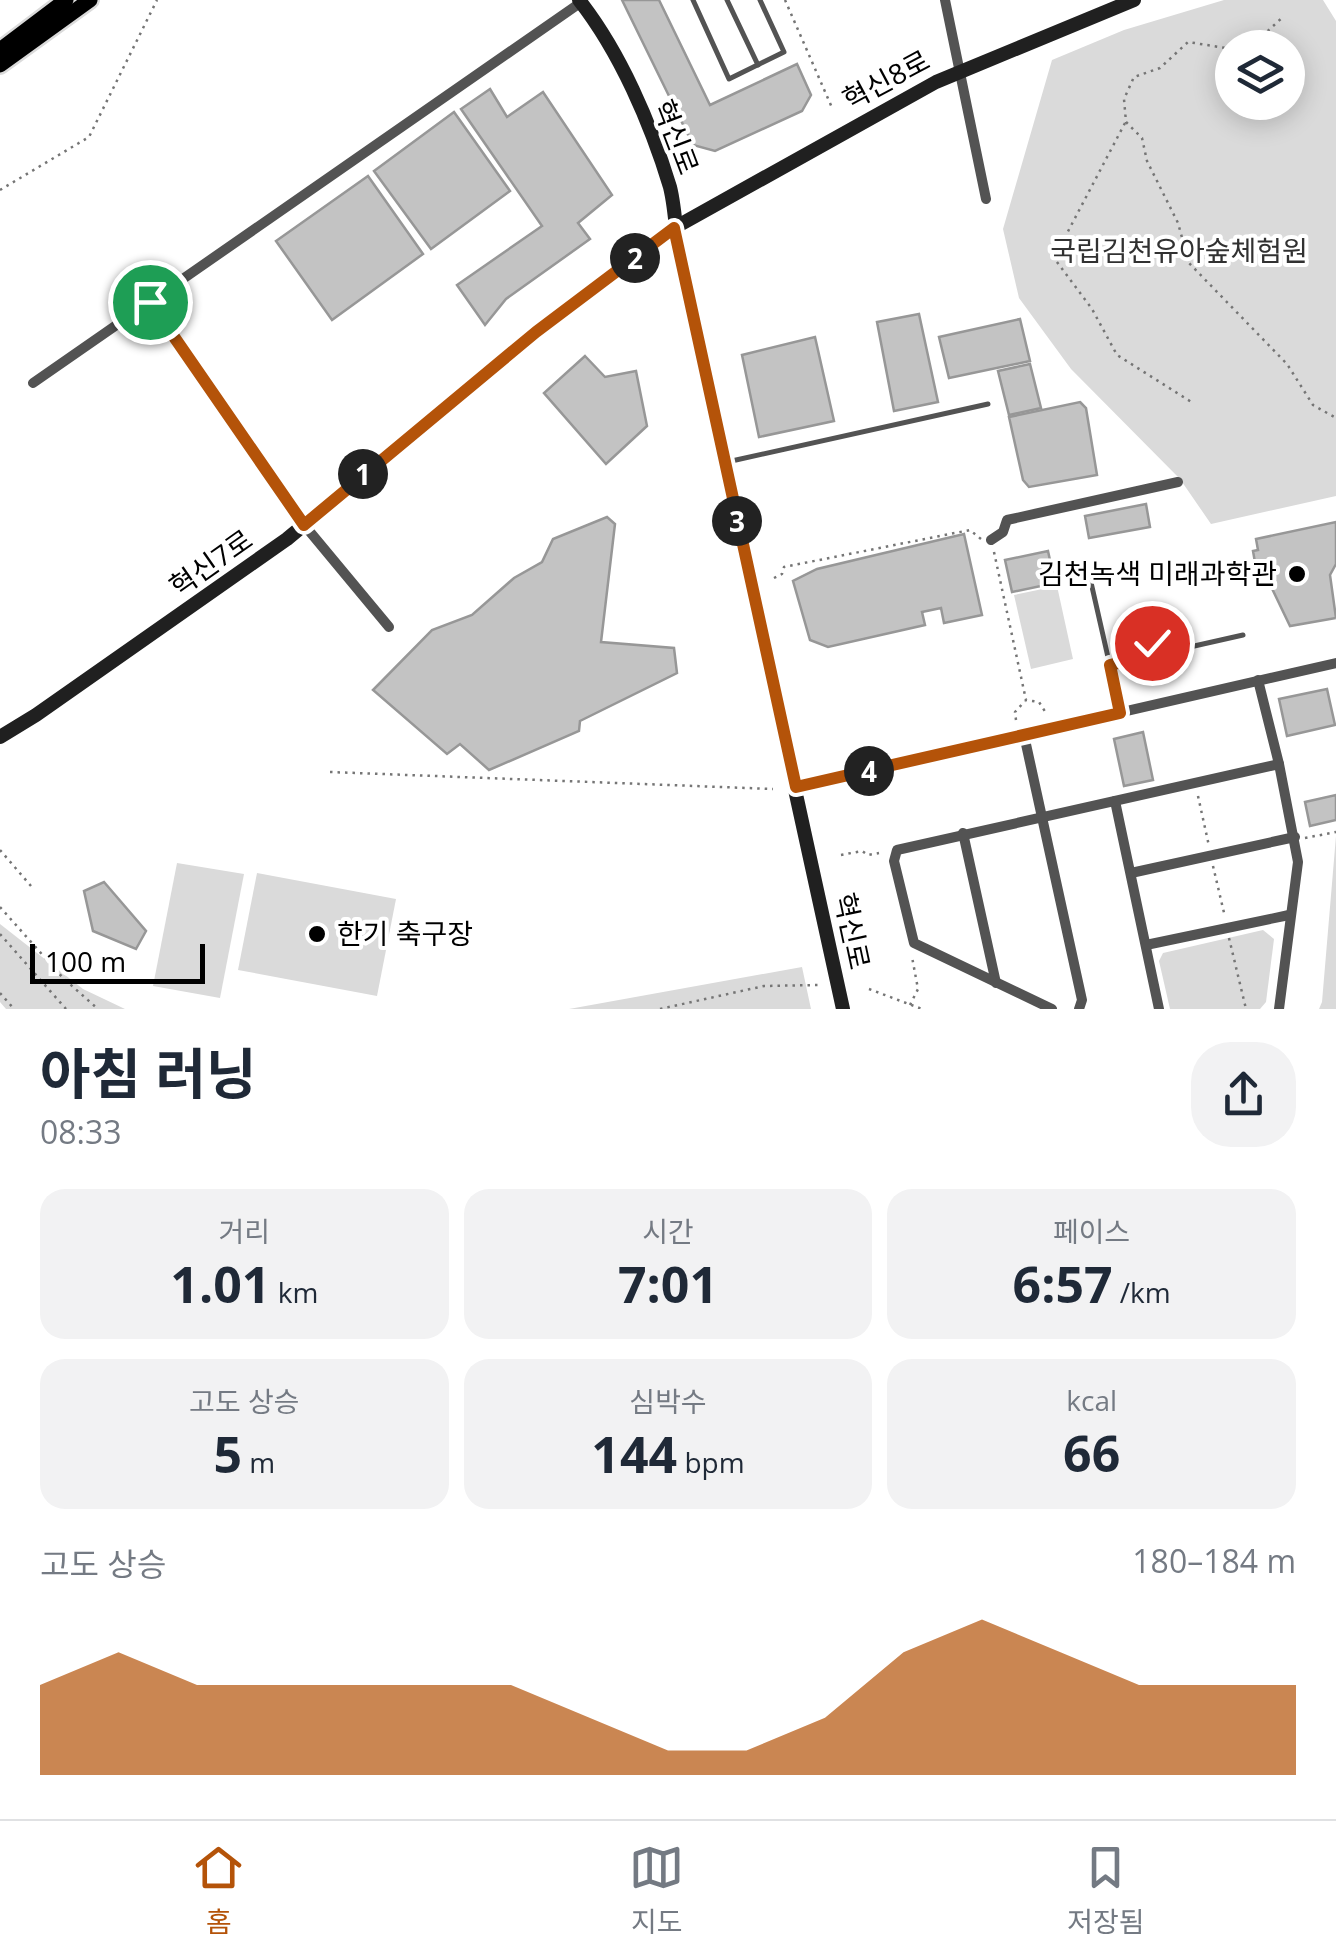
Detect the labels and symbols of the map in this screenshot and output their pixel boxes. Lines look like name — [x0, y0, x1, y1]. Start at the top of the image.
street label: 혁신8로 — [835, 40, 936, 118]
street label: 혁신로 — [645, 94, 709, 180]
park label: 국립김천유아숲체험원 — [1050, 231, 1308, 269]
pin: 2 — [610, 233, 660, 283]
pin — [108, 260, 193, 345]
pin: 1 — [338, 449, 388, 499]
pin: 3 — [712, 496, 762, 546]
street label: 혁신7로 — [161, 520, 260, 605]
place label: 김천녹색 미래과학관 — [1038, 554, 1277, 592]
marker: 김천녹색 미래과학관 — [1286, 563, 1308, 585]
pin — [1110, 601, 1195, 686]
pin: 4 — [844, 746, 894, 796]
street label: 혁신로 — [826, 889, 880, 973]
place label: 한기 축구장 — [337, 914, 473, 952]
marker: 한기 축구장 — [306, 923, 328, 945]
scale bar — [30, 939, 205, 984]

